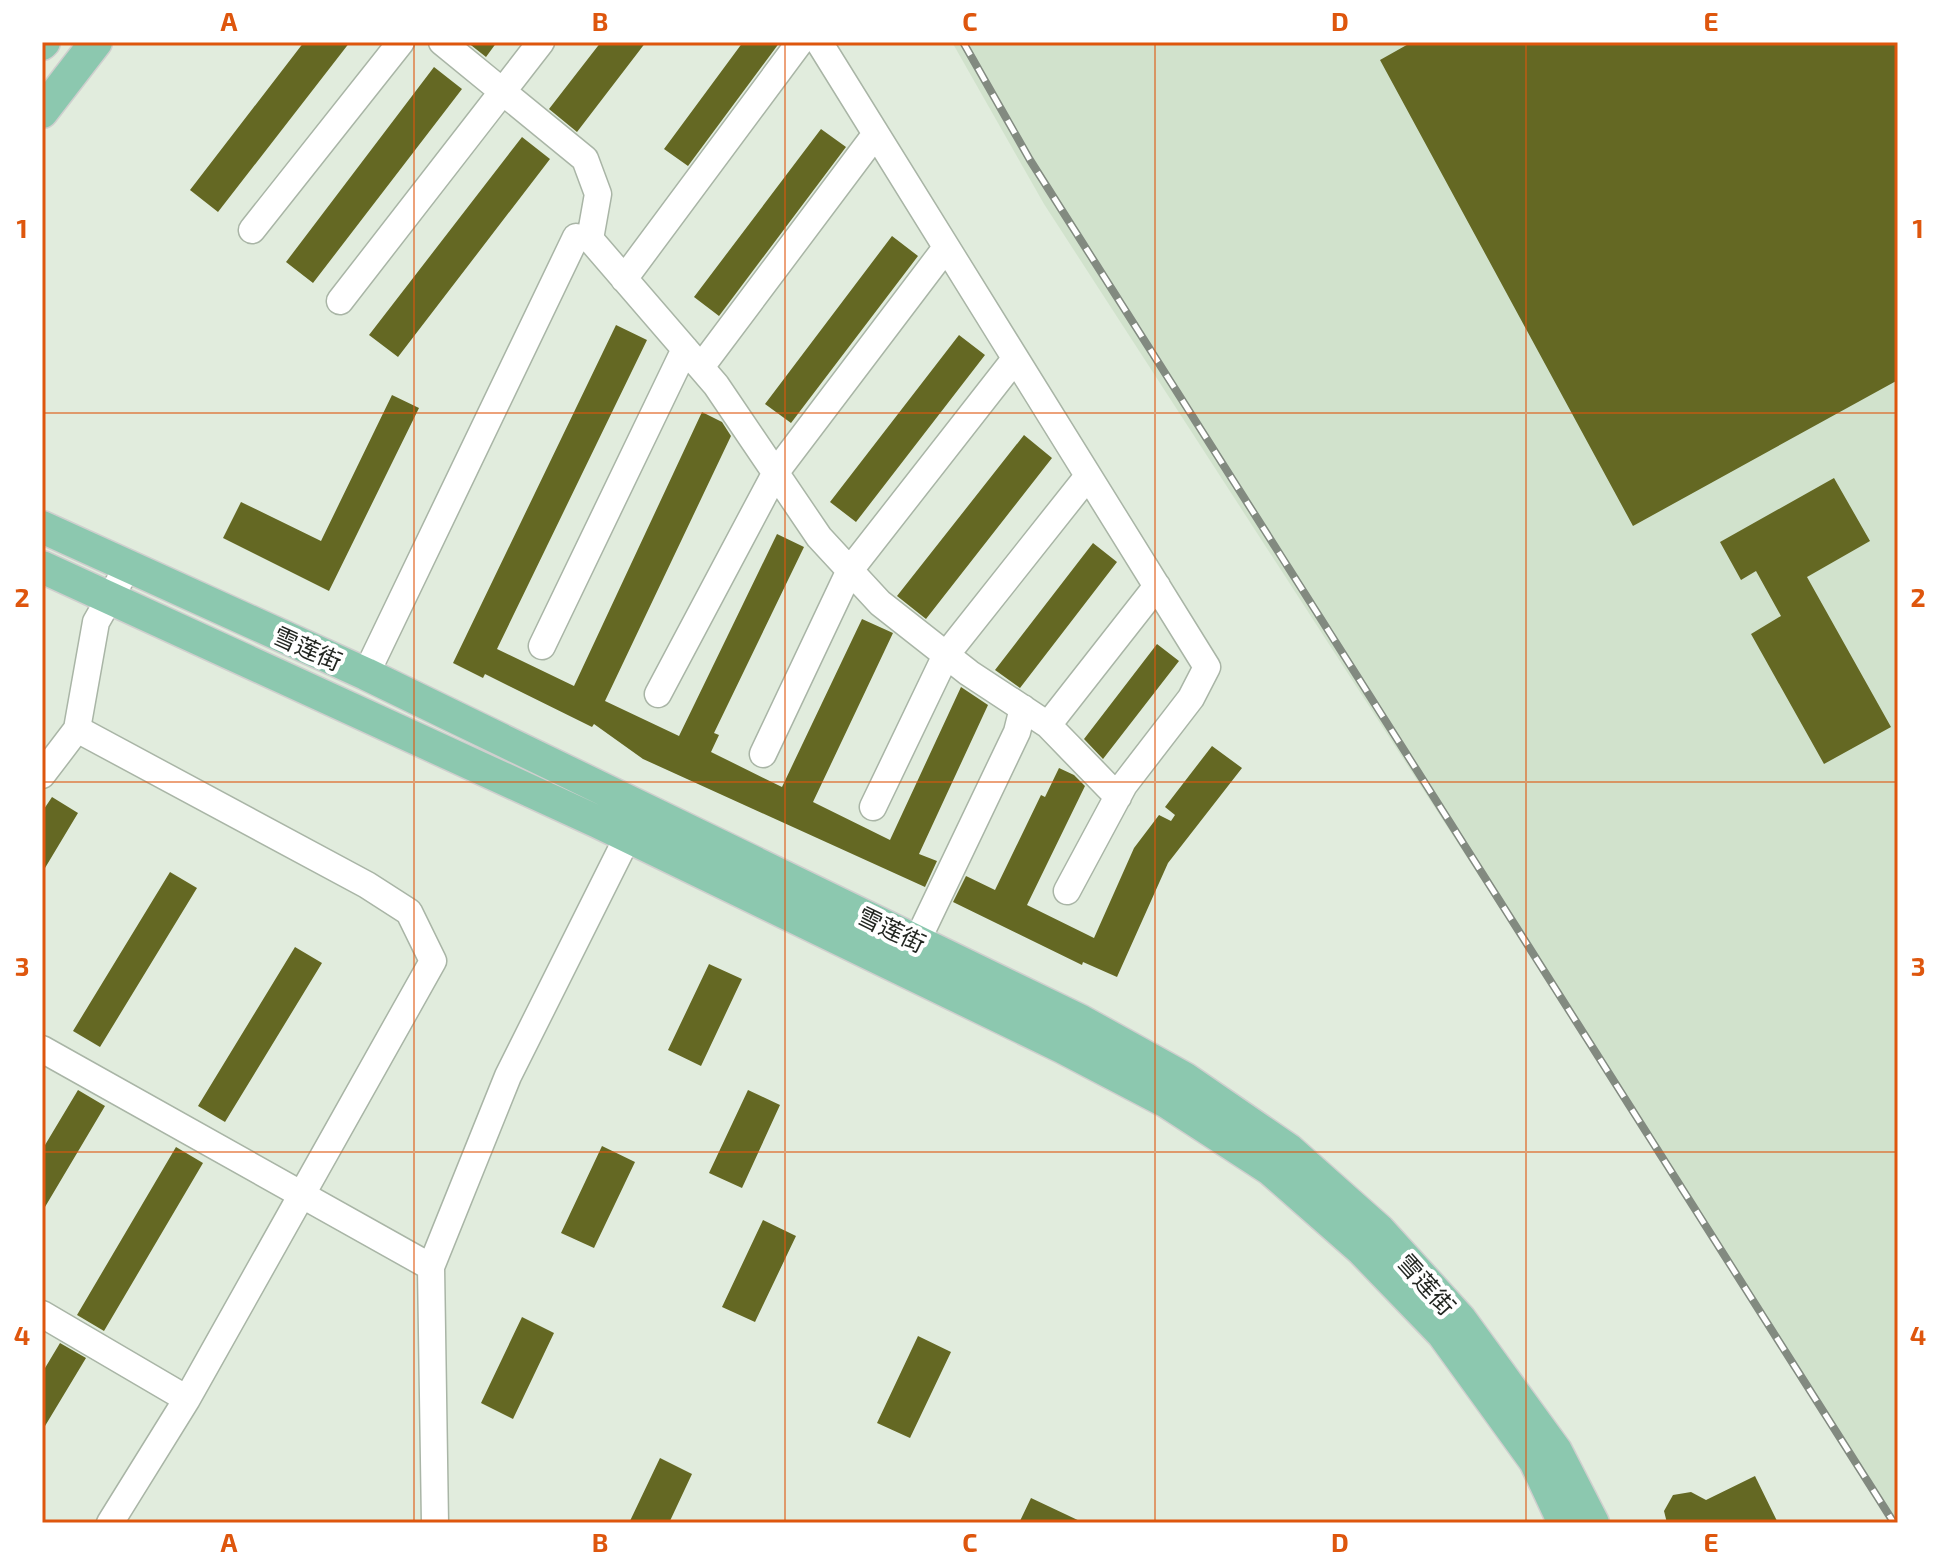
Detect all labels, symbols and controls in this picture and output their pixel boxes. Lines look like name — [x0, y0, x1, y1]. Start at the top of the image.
text: A — [221, 5, 238, 36]
text: B — [592, 5, 608, 36]
text: C — [962, 5, 978, 36]
text: D — [1331, 5, 1349, 36]
text: E — [1703, 5, 1719, 36]
text: 1 — [16, 212, 28, 243]
text: 1 — [1912, 212, 1924, 243]
text: 2 — [14, 581, 30, 612]
text: 2 — [1910, 581, 1926, 612]
street label: 雪莲街 — [269, 620, 347, 676]
street label: 雪莲街 — [853, 900, 931, 958]
text: 3 — [15, 950, 29, 981]
text: 3 — [1911, 950, 1925, 981]
street label: 雪莲街 — [1392, 1248, 1462, 1320]
text: 4 — [14, 1319, 30, 1350]
text: 4 — [1910, 1319, 1926, 1350]
text: A — [221, 1526, 238, 1557]
text: B — [592, 1526, 608, 1557]
text: C — [962, 1526, 978, 1557]
text: D — [1331, 1526, 1349, 1557]
text: E — [1703, 1526, 1719, 1557]

